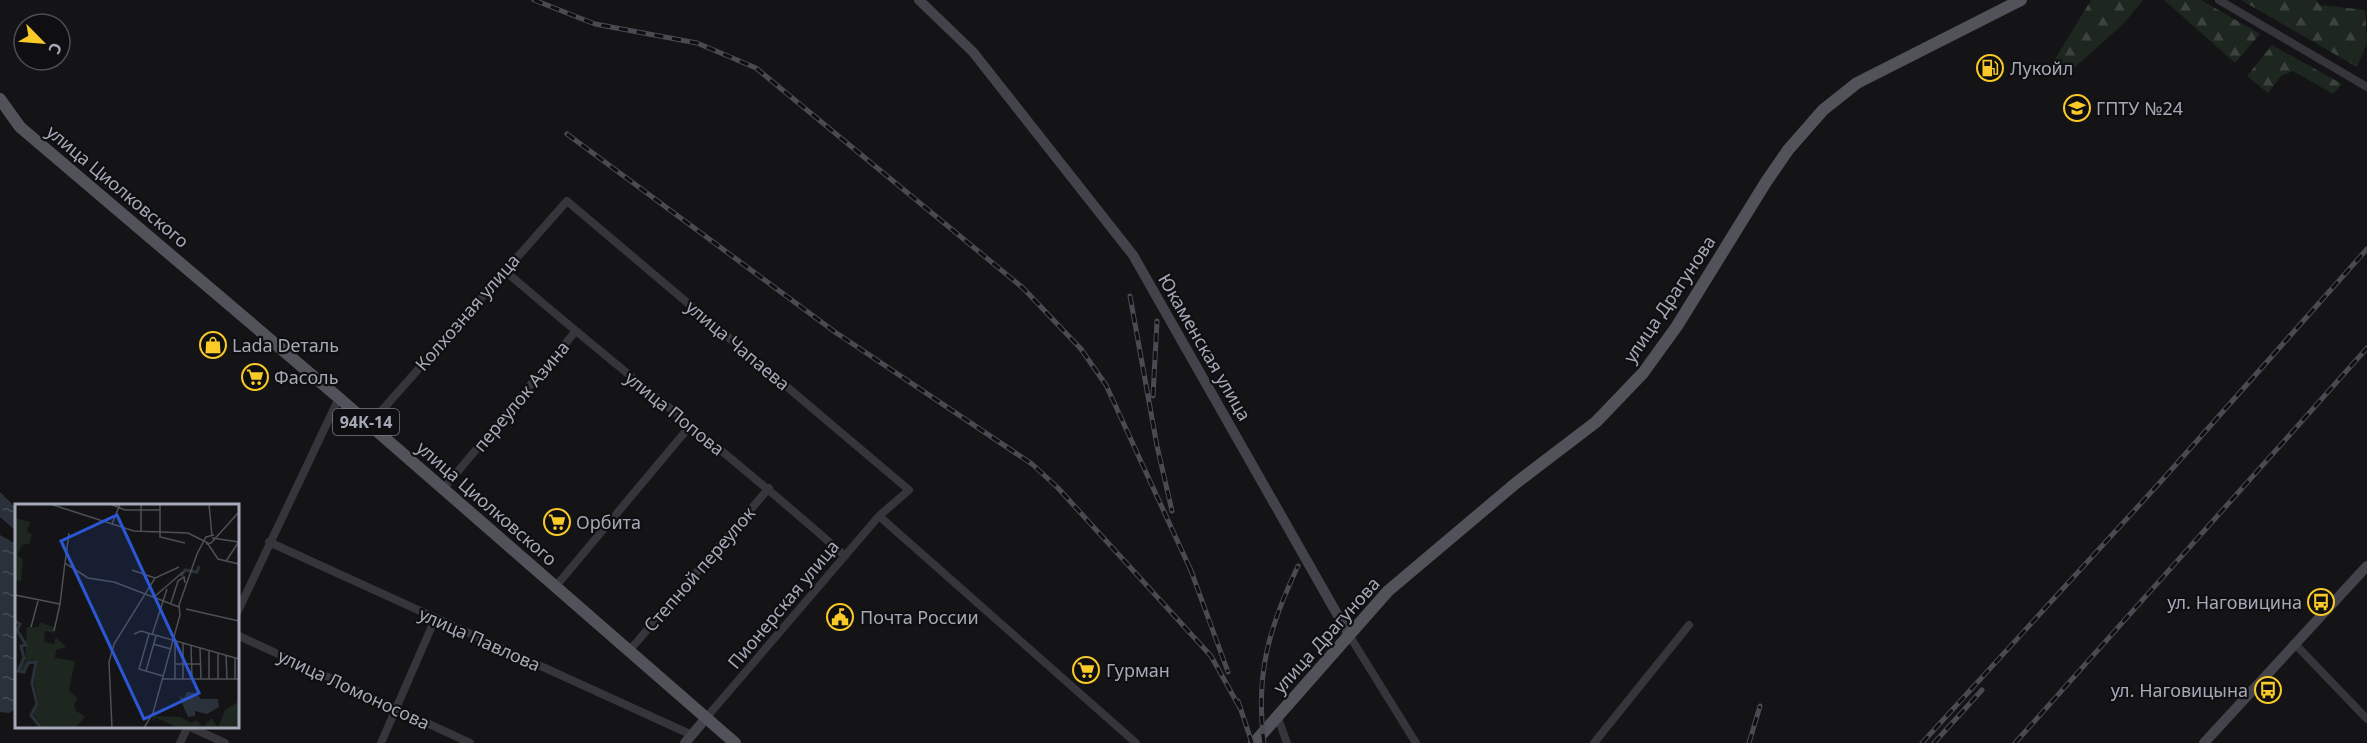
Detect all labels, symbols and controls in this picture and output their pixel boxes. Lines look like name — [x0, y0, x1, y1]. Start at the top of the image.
north arrow — [12, 12, 72, 72]
text: С — [43, 39, 68, 58]
fuel station icon: Лукойл — [1975, 53, 2005, 83]
place label: Лукойл — [2010, 56, 2073, 80]
school or university icon: ГПТУ №24 — [2062, 93, 2092, 123]
place label: ГПТУ №24 — [2096, 96, 2183, 120]
street label: улица Циолковского — [42, 119, 194, 253]
street label: улица Драгунова — [1617, 231, 1721, 367]
street label: Колхозная улица — [410, 248, 524, 376]
street label: Юкаменская улица — [1153, 269, 1257, 425]
street label: улица Чапаева — [681, 294, 795, 396]
shop icon: Lada Dеталь — [198, 330, 228, 360]
place label: Lada Dеталь — [232, 333, 339, 357]
street label: переулок Азина — [468, 336, 574, 456]
supermarket icon: Фасоль — [240, 362, 270, 392]
place label: Фасоль — [274, 365, 338, 389]
street label: улица Попова — [620, 365, 730, 461]
road number: 94К-14 — [333, 409, 399, 435]
street label: улица Циолковского — [412, 435, 562, 571]
street label: Степной переулок — [638, 501, 760, 637]
inset map — [15, 504, 238, 728]
supermarket icon: Орбита — [542, 507, 572, 537]
place label: Орбита — [576, 510, 641, 534]
street label: Пионерская улица — [722, 535, 844, 673]
street label: улица Драгунова — [1267, 572, 1385, 698]
bus stop icon: ул. Наговицина — [2306, 587, 2336, 617]
place label: ул. Наговицина — [2167, 590, 2302, 614]
street label: улица Павлова — [416, 602, 544, 676]
public building icon: Почта России — [825, 602, 855, 632]
place label: Почта России — [860, 605, 979, 629]
street label: улица Ломоносова — [274, 643, 434, 735]
supermarket icon: Гурман — [1071, 655, 1101, 685]
place label: Гурман — [1106, 658, 1170, 682]
bus stop icon: ул. Наговицына — [2253, 675, 2283, 705]
place label: ул. Наговицына — [2111, 678, 2248, 702]

